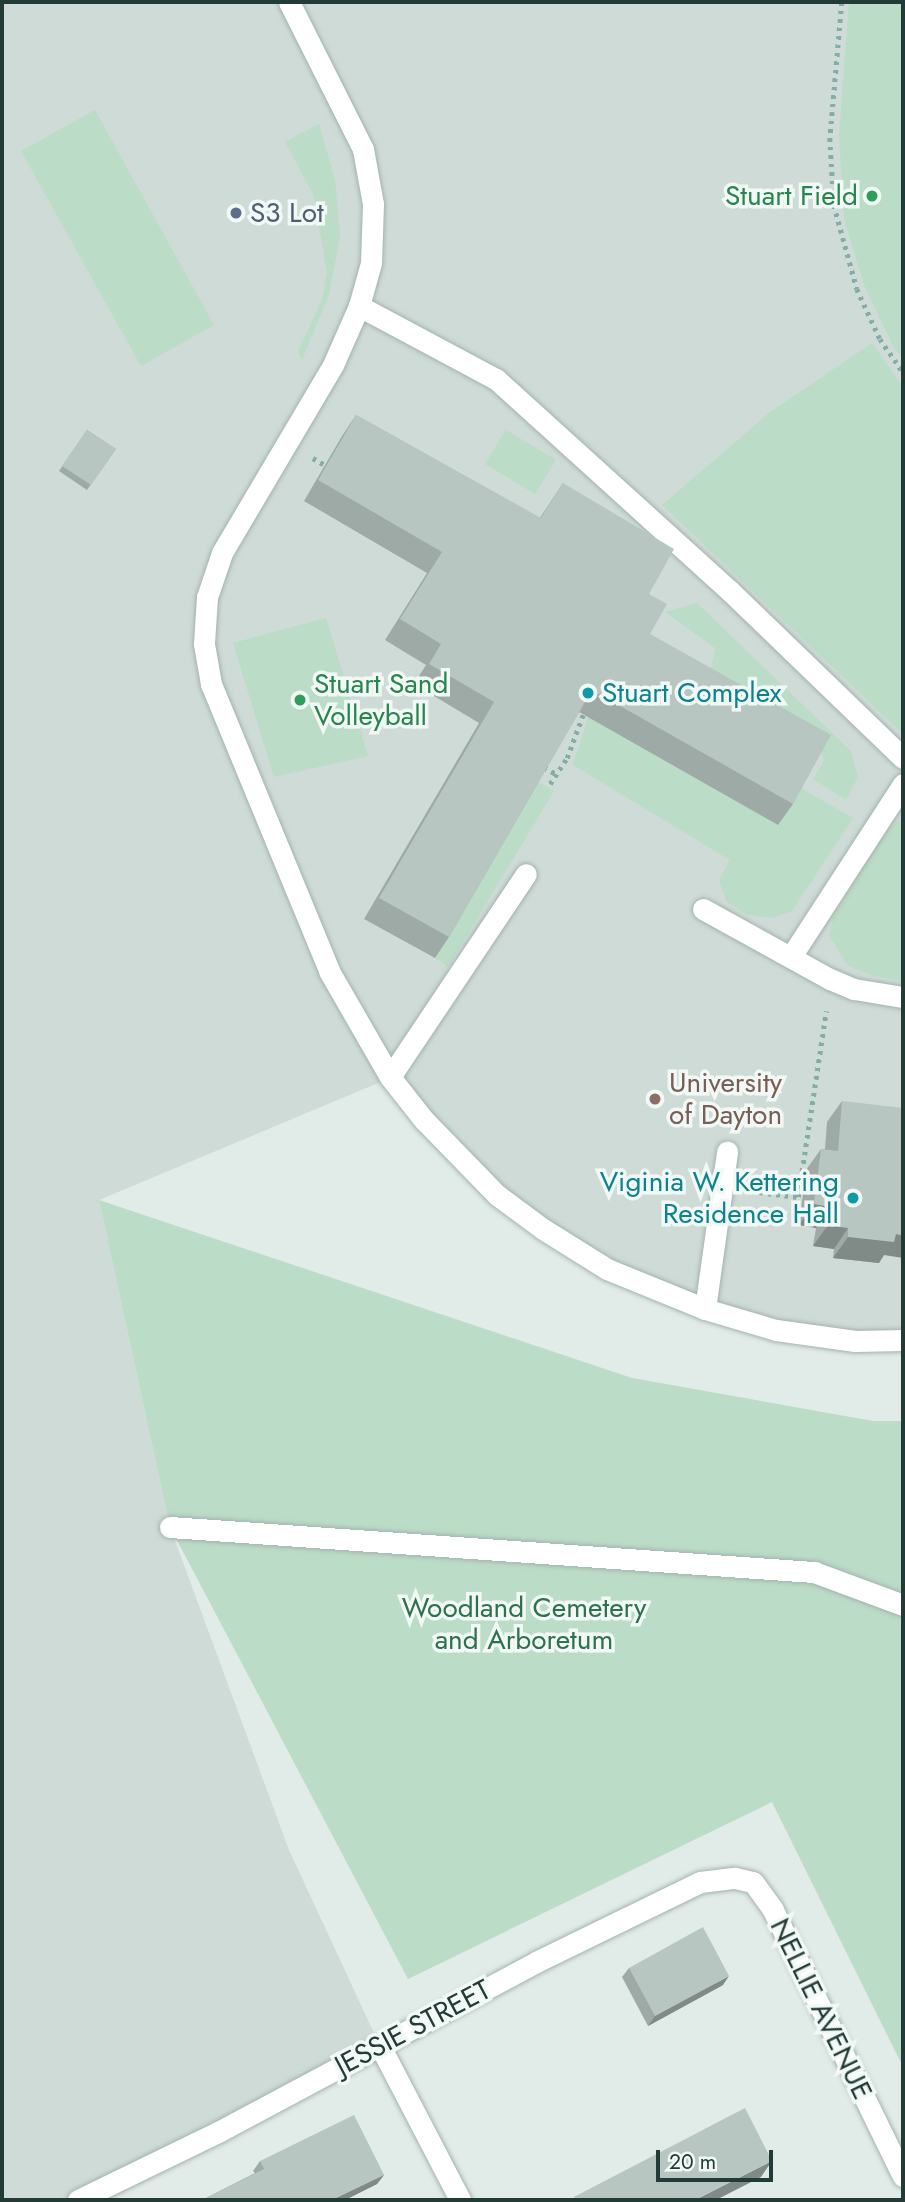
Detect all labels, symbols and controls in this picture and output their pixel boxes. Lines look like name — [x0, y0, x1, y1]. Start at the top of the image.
place label: Stuart Field — [725, 179, 858, 213]
marker: Stuart Field — [864, 188, 880, 204]
place label: S3 Lot — [250, 196, 324, 230]
marker: S3 Lot — [228, 205, 244, 221]
place label: Stuart Sand Volleyball — [314, 667, 448, 733]
place label: Stuart Complex — [602, 676, 781, 710]
marker: Stuart Complex — [580, 685, 596, 701]
marker: Stuart Sand Volleyball — [292, 692, 308, 708]
place label: University of Dayton — [669, 1066, 782, 1132]
marker: University of Dayton — [647, 1091, 663, 1107]
place label: Viginia W. Kettering Residence Hall — [600, 1165, 839, 1231]
marker: Viginia W. Kettering Residence Hall — [845, 1190, 861, 1206]
park label: Woodland Cemetery and Arboretum — [402, 1591, 646, 1657]
street label: NELLIE AVENUE — [763, 1913, 879, 2105]
street label: JESSIE STREET — [329, 1973, 497, 2083]
scale bar — [660, 2136, 777, 2180]
text: 20 m — [669, 2147, 716, 2177]

